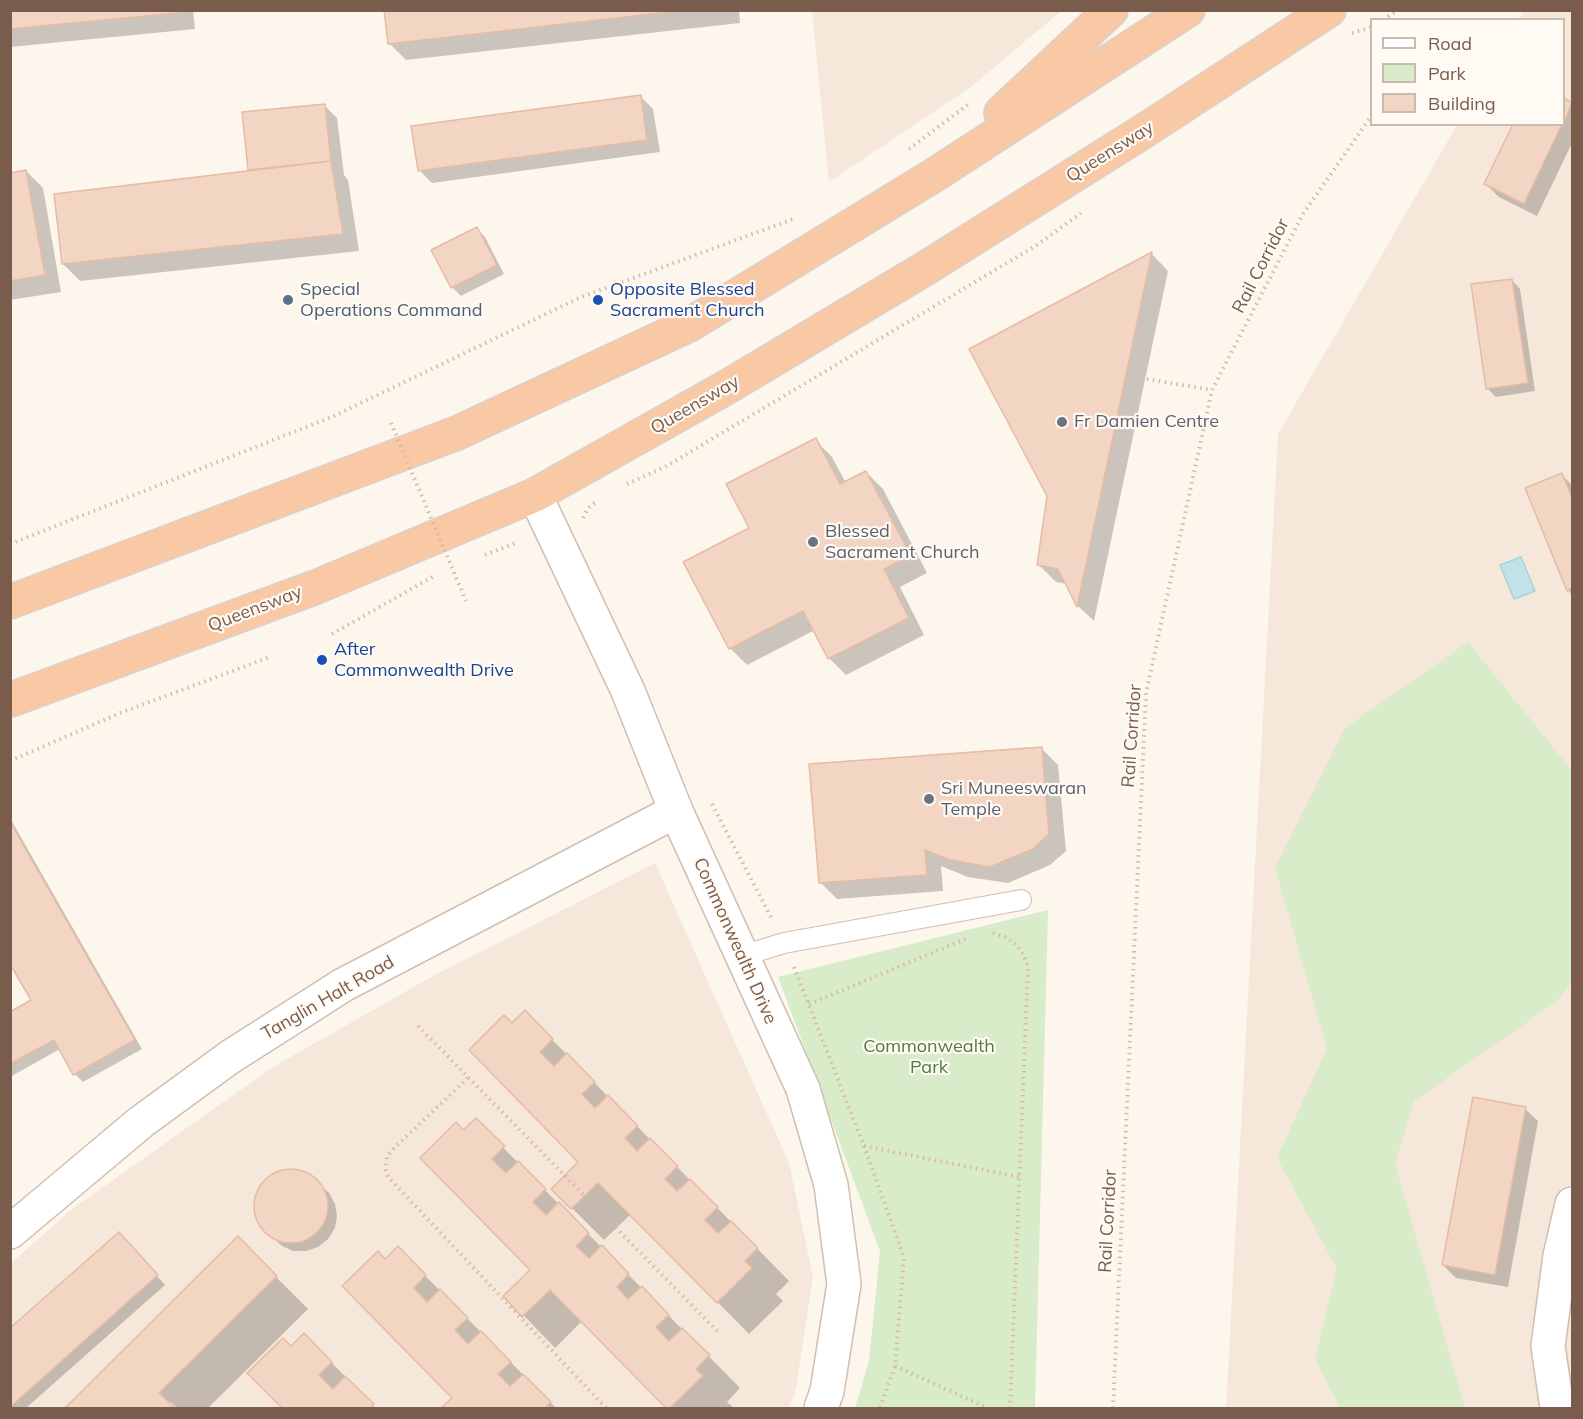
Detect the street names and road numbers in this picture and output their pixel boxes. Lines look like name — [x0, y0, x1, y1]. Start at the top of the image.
street label: Queensway — [1062, 117, 1158, 187]
street label: Rail Corridor — [1228, 215, 1294, 317]
street label: Queensway — [647, 371, 743, 439]
street label: Queensway — [205, 581, 305, 637]
street label: Rail Corridor — [1118, 684, 1146, 788]
street label: Commonwealth Drive — [689, 855, 781, 1027]
street label: Tanglin Halt Road — [258, 951, 398, 1045]
street label: Rail Corridor — [1095, 1169, 1121, 1273]

